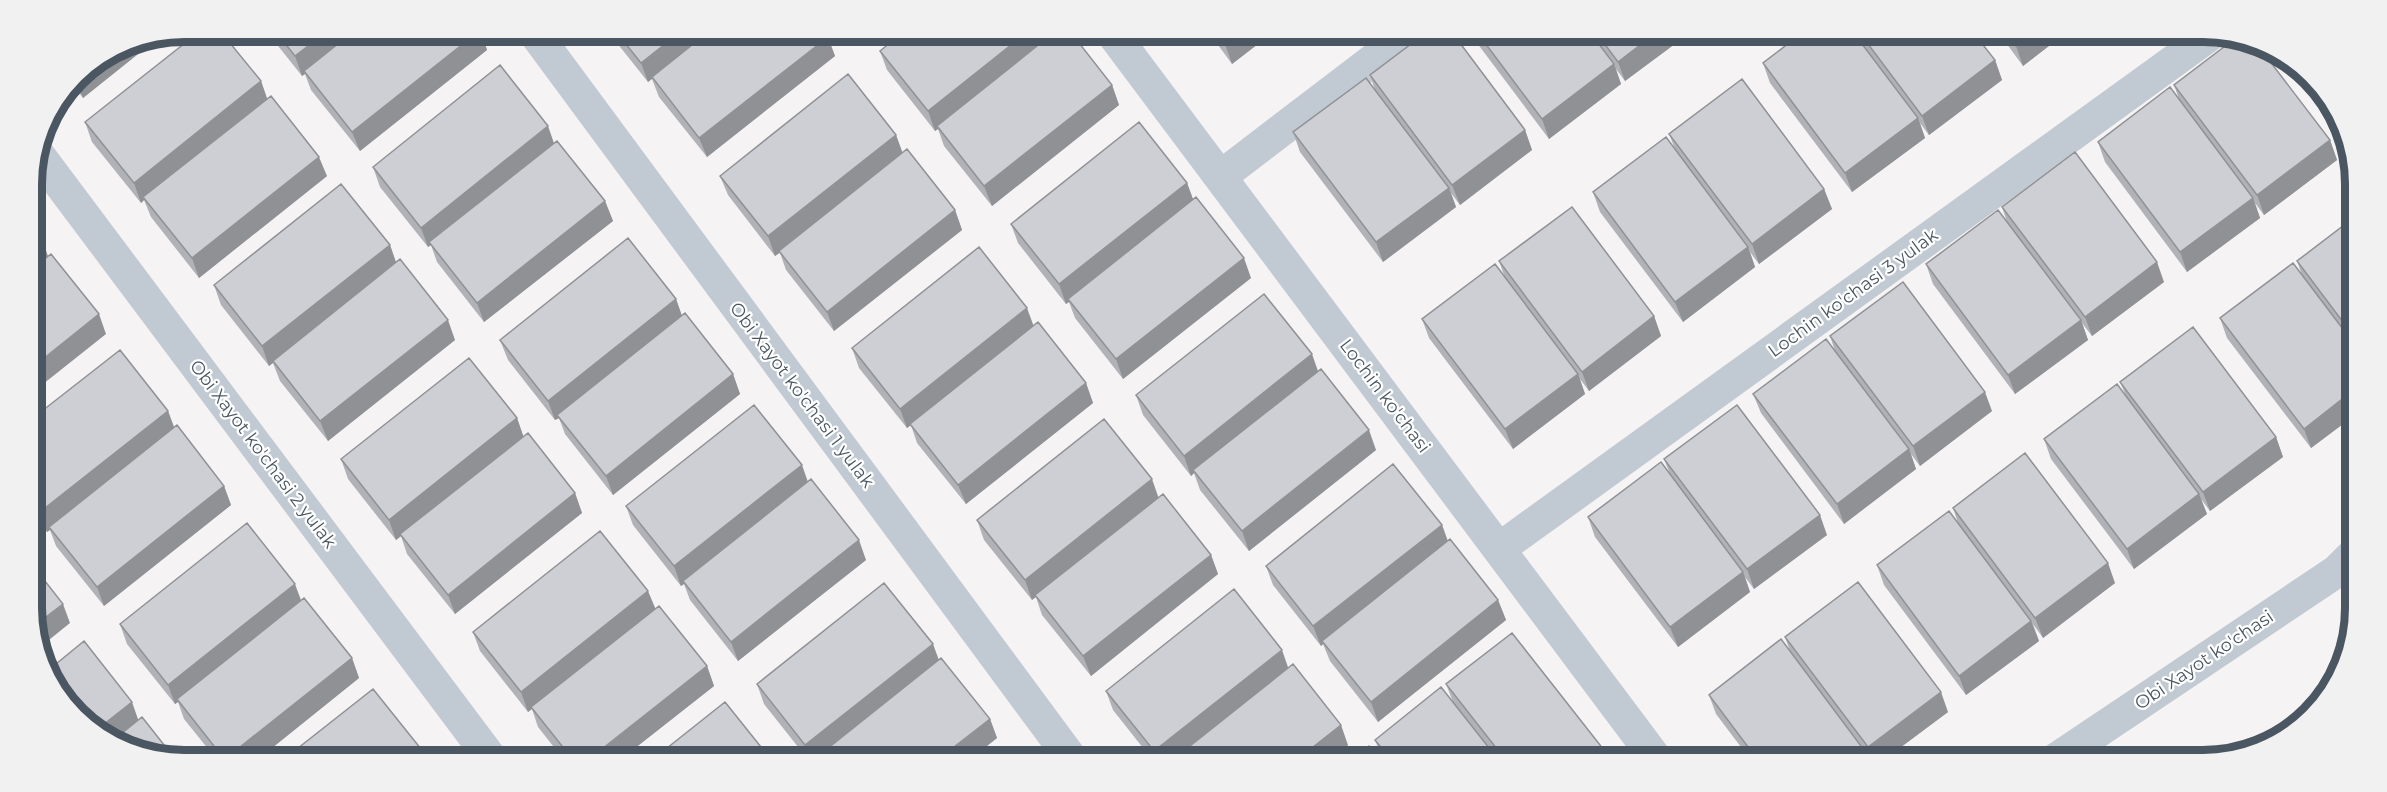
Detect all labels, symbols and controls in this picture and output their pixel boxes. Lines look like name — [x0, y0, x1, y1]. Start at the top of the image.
street label: Lochin ko'chasi 3 yulak — [1764, 224, 1942, 362]
street label: Obi Xayot ko'chasi 1 yulak — [725, 298, 879, 492]
street label: Lochin ko'chasi — [1335, 335, 1435, 457]
street label: Obi Xayot ko'chasi 2 yulak — [185, 355, 341, 553]
street label: Obi Xayot ko'chasi — [2130, 605, 2278, 715]

